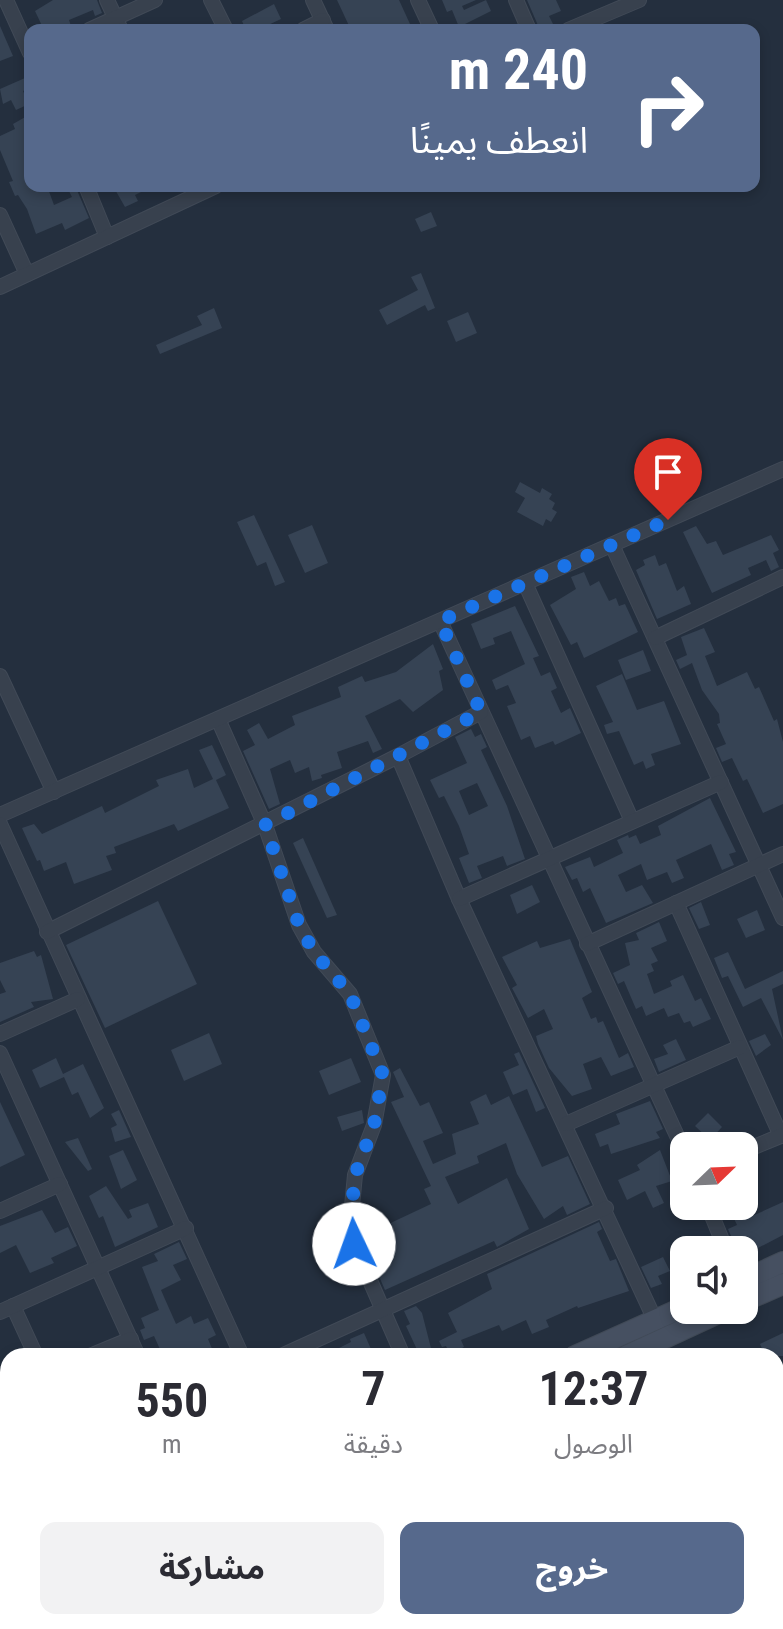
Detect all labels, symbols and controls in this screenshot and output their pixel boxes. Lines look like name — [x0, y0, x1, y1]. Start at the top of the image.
text: 240 m — [449, 37, 588, 103]
icon: right — [616, 56, 720, 160]
text: انعطف يمينًا — [410, 120, 588, 162]
pin — [634, 438, 702, 520]
icon: arrive — [646, 450, 690, 494]
north arrow — [670, 1132, 758, 1220]
map controls — [670, 1132, 758, 1324]
position arrow — [312, 1202, 396, 1286]
button: sound — [670, 1236, 758, 1324]
text: 7 — [361, 1360, 385, 1417]
text: 12:37 — [538, 1360, 649, 1417]
text: 550 — [135, 1372, 208, 1429]
text: m — [162, 1429, 182, 1459]
text: دقيقة — [344, 1429, 403, 1459]
text: الوصول — [554, 1429, 633, 1459]
button: مشاركة — [40, 1522, 384, 1614]
button: خروج — [400, 1522, 744, 1614]

